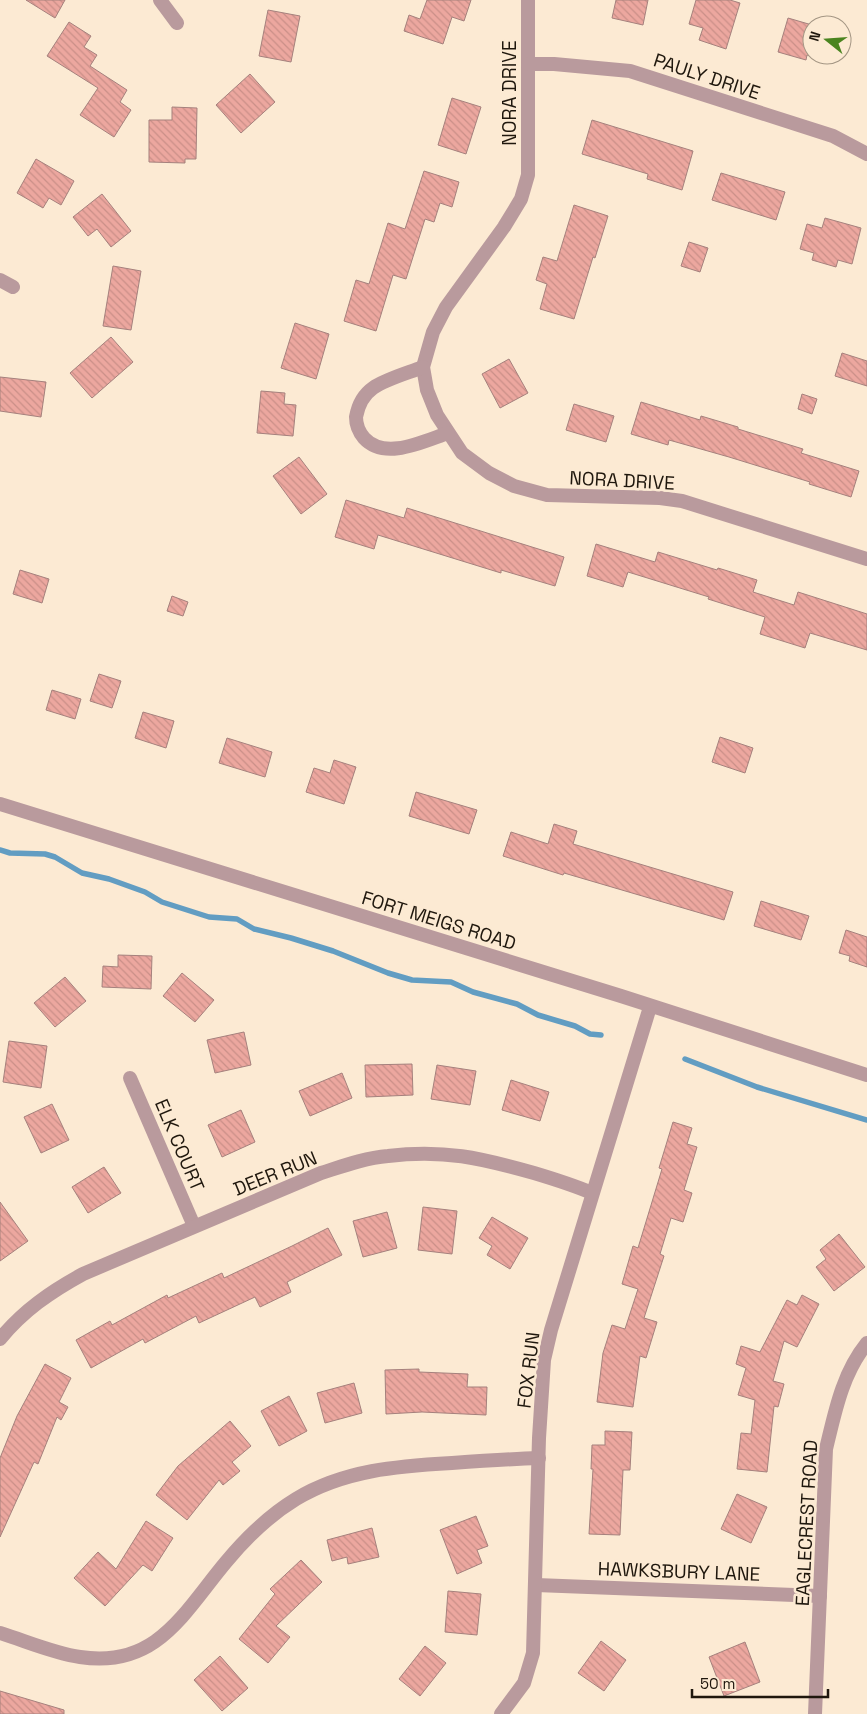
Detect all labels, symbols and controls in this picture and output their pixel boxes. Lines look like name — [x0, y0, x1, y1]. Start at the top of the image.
north arrow — [802, 15, 852, 65]
text: N — [805, 29, 825, 43]
street label: NORA DRIVE — [497, 40, 522, 146]
street label: PAULY DRIVE — [650, 47, 763, 105]
street label: NORA DRIVE — [569, 465, 675, 496]
street label: FORT MEIGS ROAD — [359, 885, 519, 956]
street label: ELK COURT — [149, 1095, 210, 1195]
street label: DEER RUN — [230, 1145, 321, 1202]
street label: FOX RUN — [511, 1331, 546, 1410]
street label: EAGLECREST ROAD — [790, 1439, 823, 1607]
street label: HAWKSBURY LANE — [597, 1556, 761, 1587]
scale bar — [692, 1666, 828, 1698]
text: 50 m — [700, 1674, 735, 1693]

